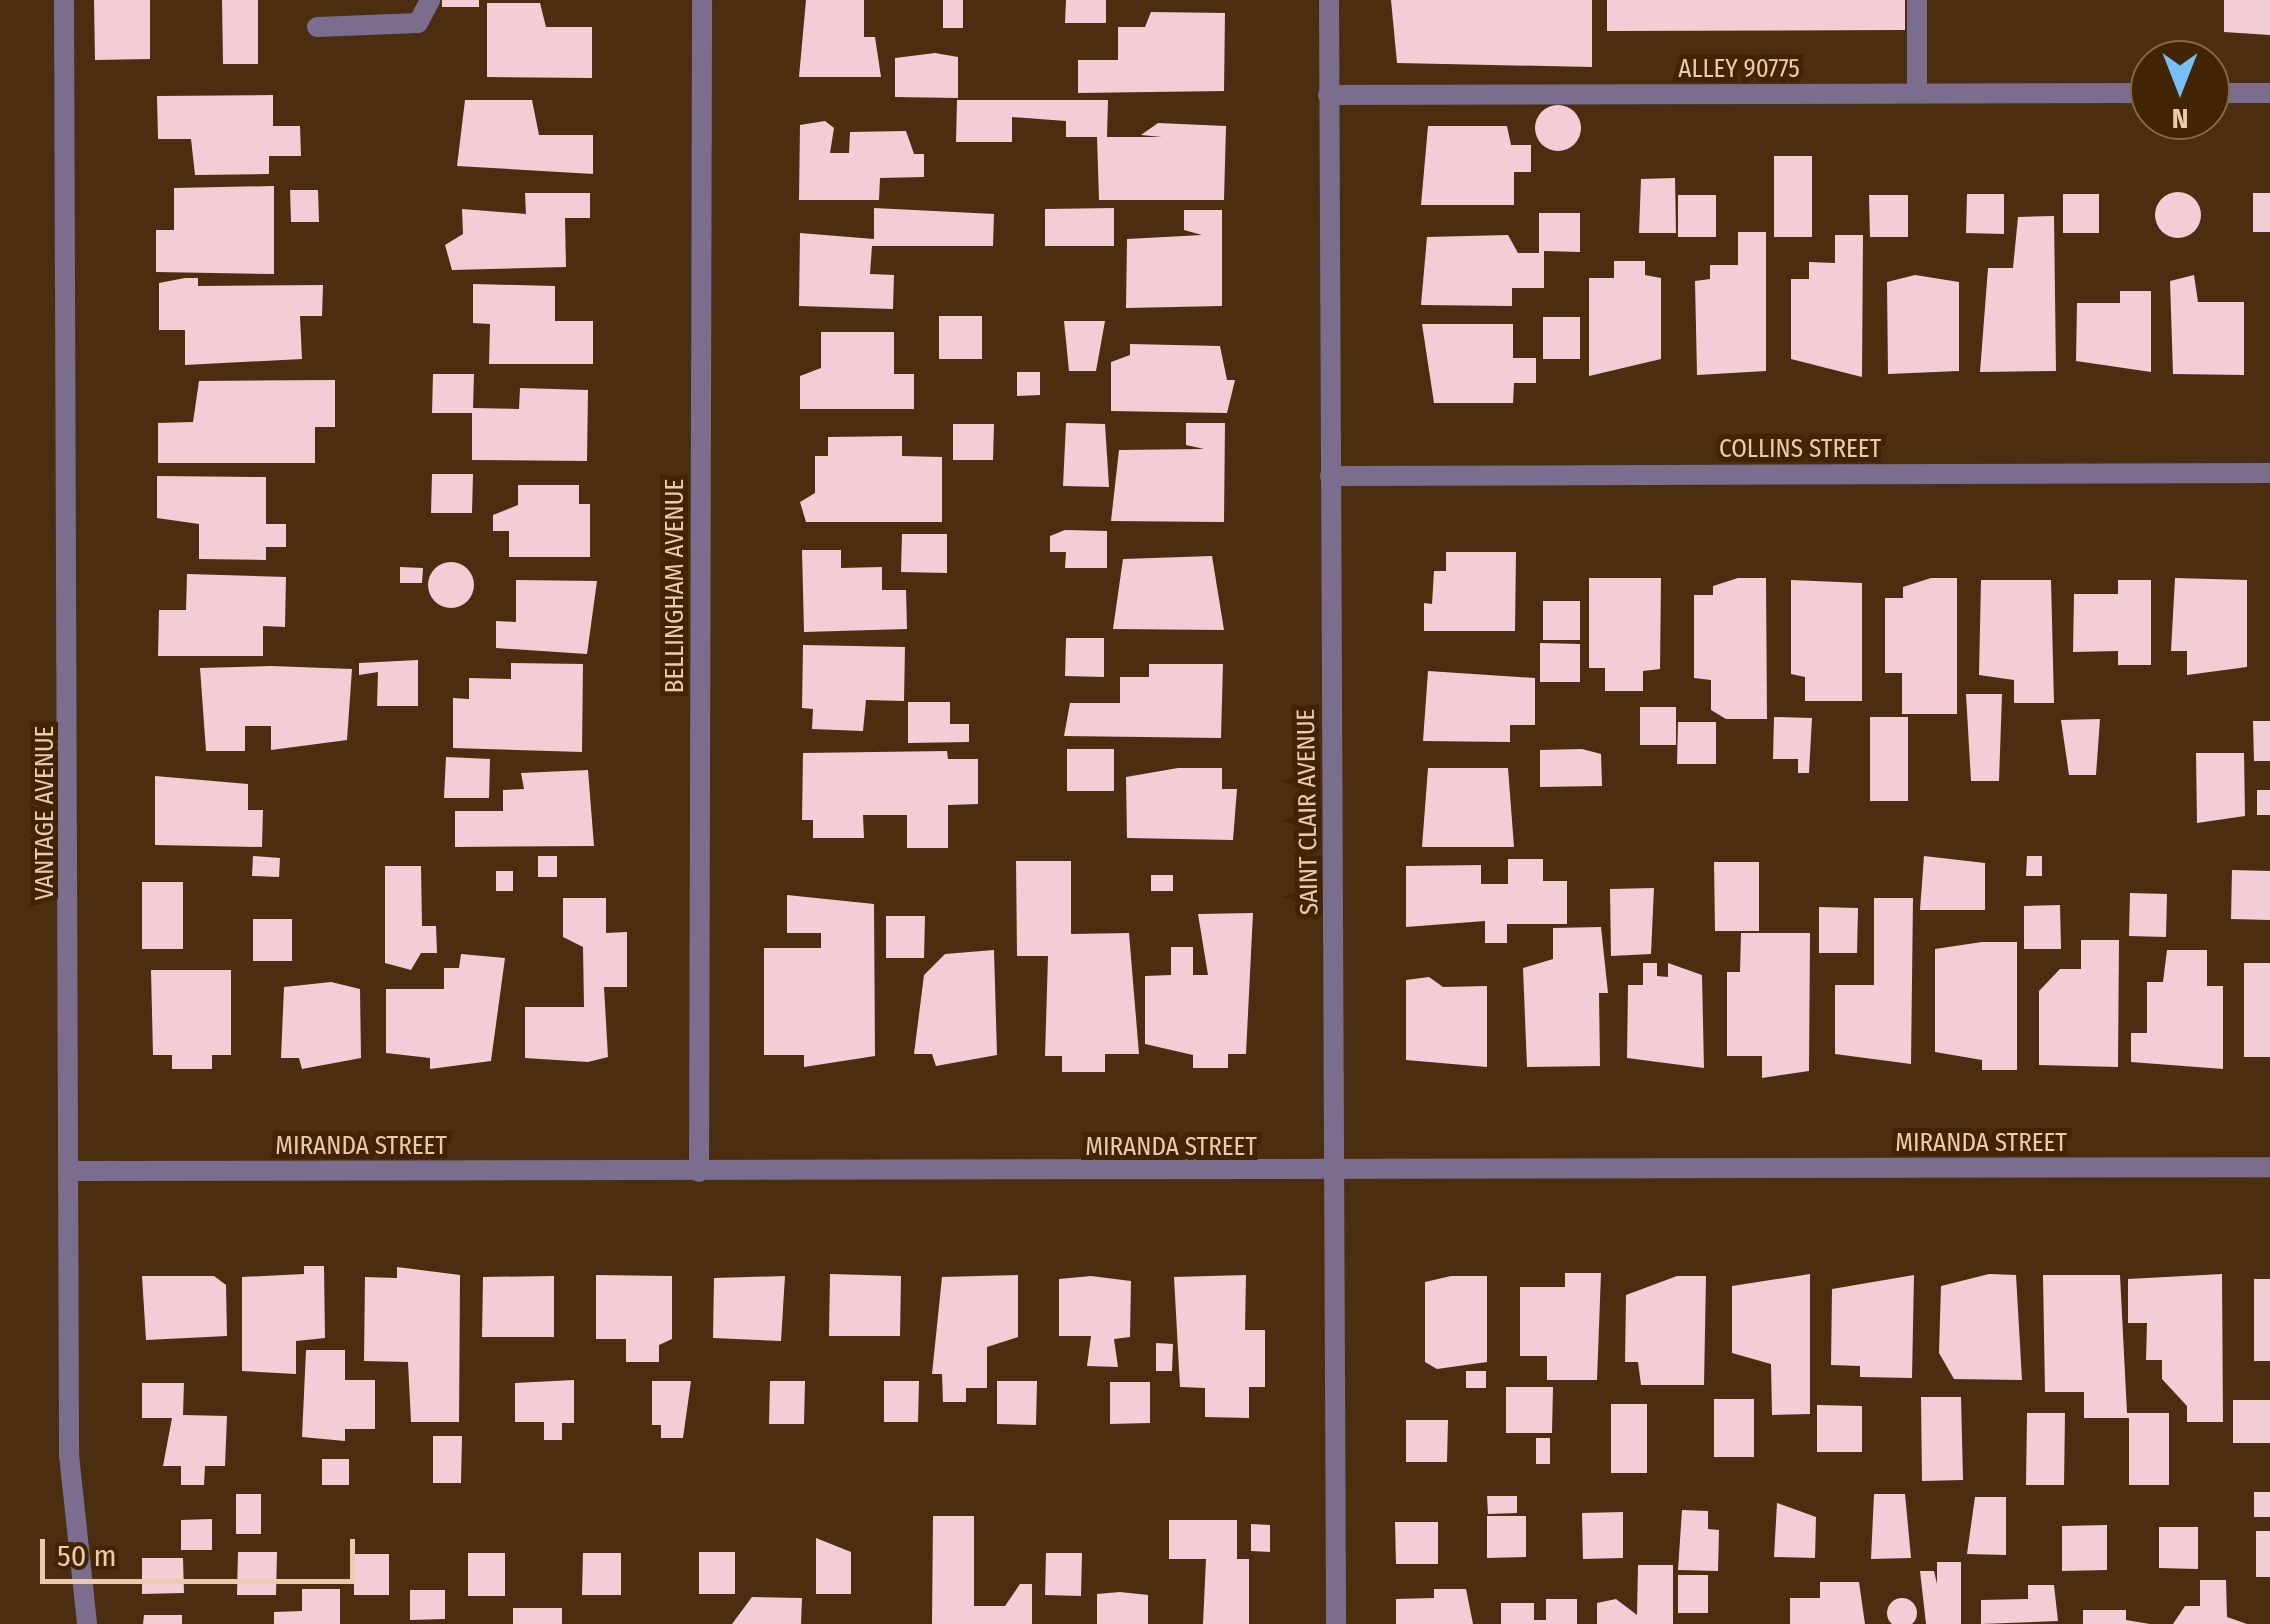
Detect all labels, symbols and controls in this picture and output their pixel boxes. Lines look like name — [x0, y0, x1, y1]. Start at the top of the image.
north arrow — [2130, 40, 2230, 140]
street label: ALLEY 90775 — [1678, 54, 1800, 84]
text: N — [2172, 102, 2188, 135]
street label: COLLINS STREET — [1719, 434, 1881, 464]
street label: BELLINGHAM AVENUE — [660, 479, 690, 693]
street label: SAINT CLAIR AVENUE — [1291, 709, 1325, 915]
street label: VANTAGE AVENUE — [30, 726, 60, 900]
street label: MIRANDA STREET — [1895, 1128, 2067, 1158]
street label: MIRANDA STREET — [275, 1131, 447, 1161]
street label: MIRANDA STREET — [1085, 1132, 1257, 1162]
scale bar — [45, 1519, 360, 1581]
text: 50 m — [57, 1538, 117, 1574]

